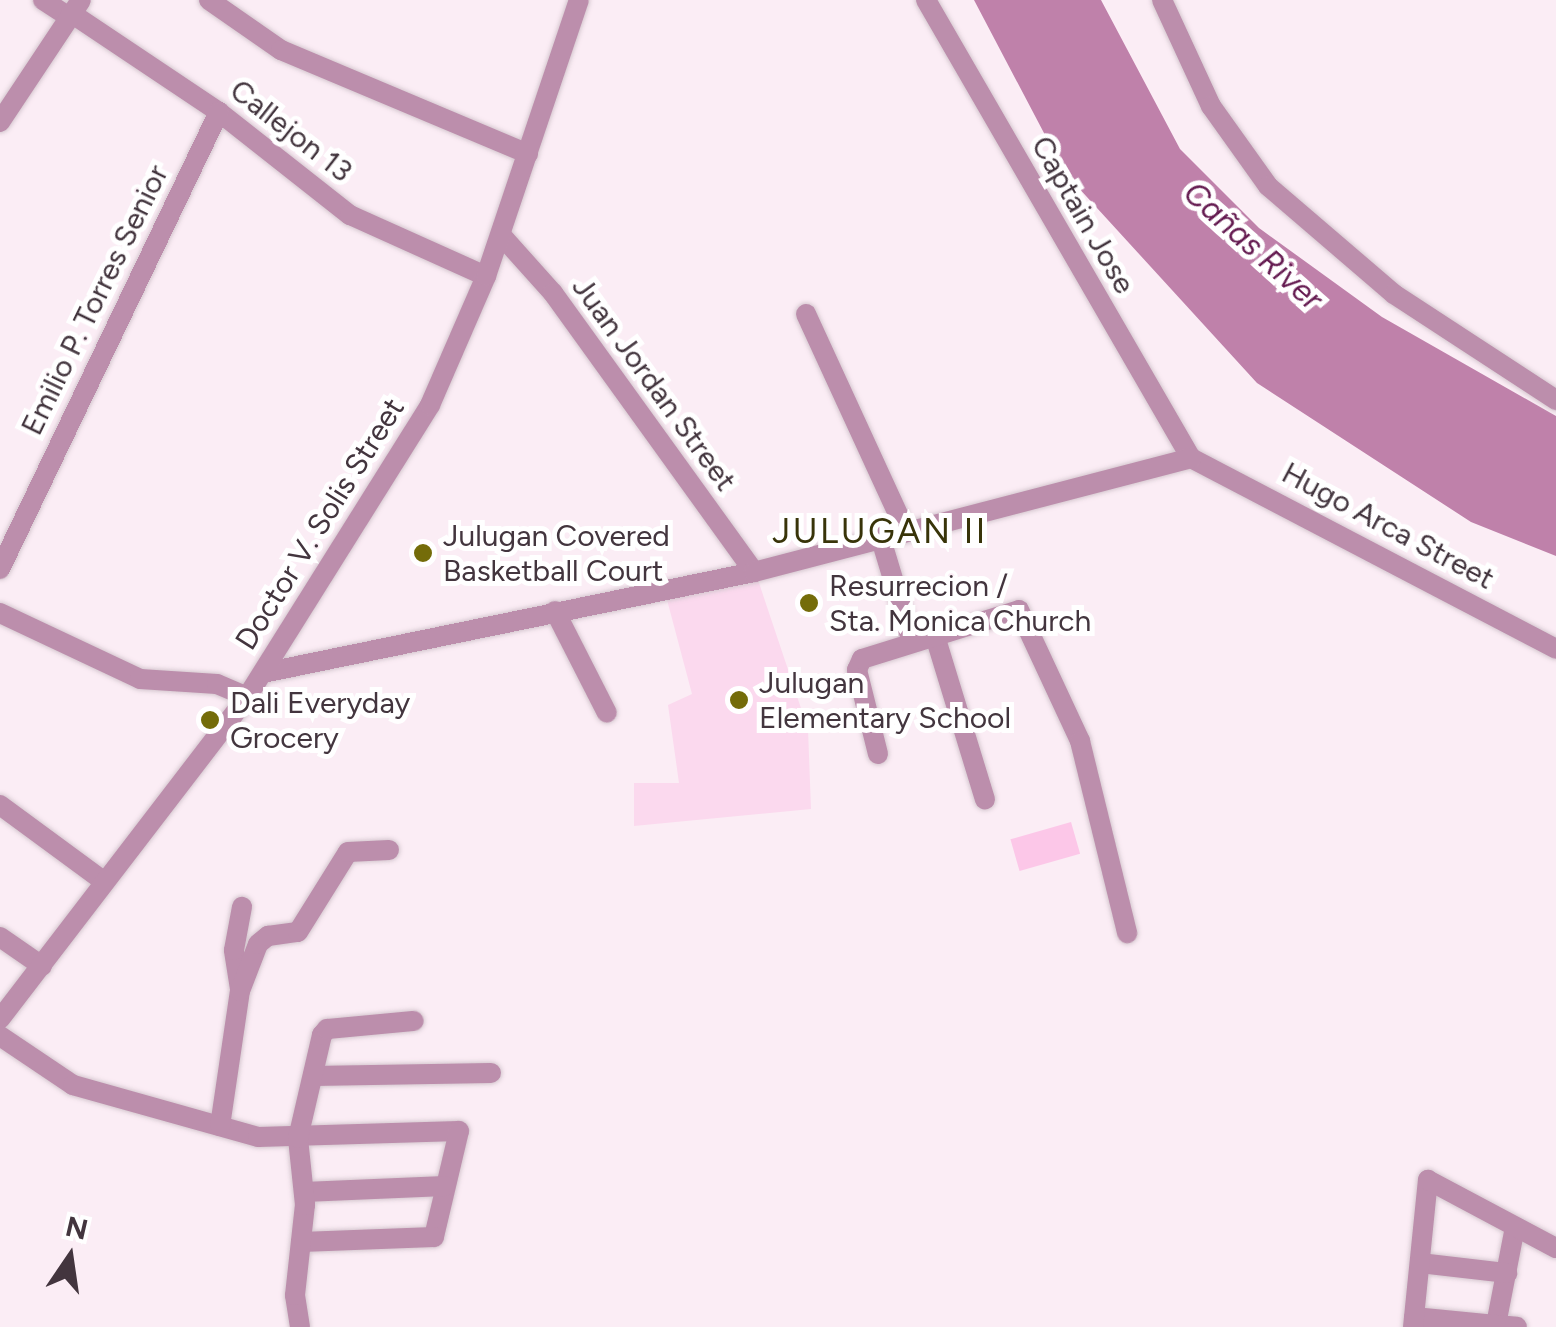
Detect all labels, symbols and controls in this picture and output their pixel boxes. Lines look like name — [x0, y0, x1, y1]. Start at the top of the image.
street label: Callejon 13 — [223, 72, 359, 190]
street label: Captain Jose — [1024, 130, 1142, 300]
street label: Emilio P. Torres Senior — [14, 159, 176, 441]
water label: Cañas River — [1176, 174, 1330, 318]
street label: Juan Jordan Street — [564, 270, 744, 498]
street label: Doctor V. Solis Street — [228, 392, 412, 656]
street label: Hugo Arca Street — [1276, 455, 1500, 597]
district label: JULUGAN II — [772, 510, 988, 552]
place label: Julugan Covered Basketball Court — [443, 518, 670, 588]
marker: Julugan Covered Basketball Court — [412, 542, 434, 564]
place label: Resurrecion / Sta. Monica Church — [829, 568, 1091, 638]
marker: Resurrecion / Sta. Monica Church — [798, 592, 820, 614]
place label: Julugan Elementary School — [759, 665, 1011, 736]
place label: Dali Everyday Grocery — [230, 685, 410, 756]
marker: Julugan Elementary School — [728, 689, 750, 711]
marker: Dali Everyday Grocery — [199, 709, 221, 731]
north arrow — [20, 1207, 120, 1307]
text: N — [62, 1209, 91, 1247]

